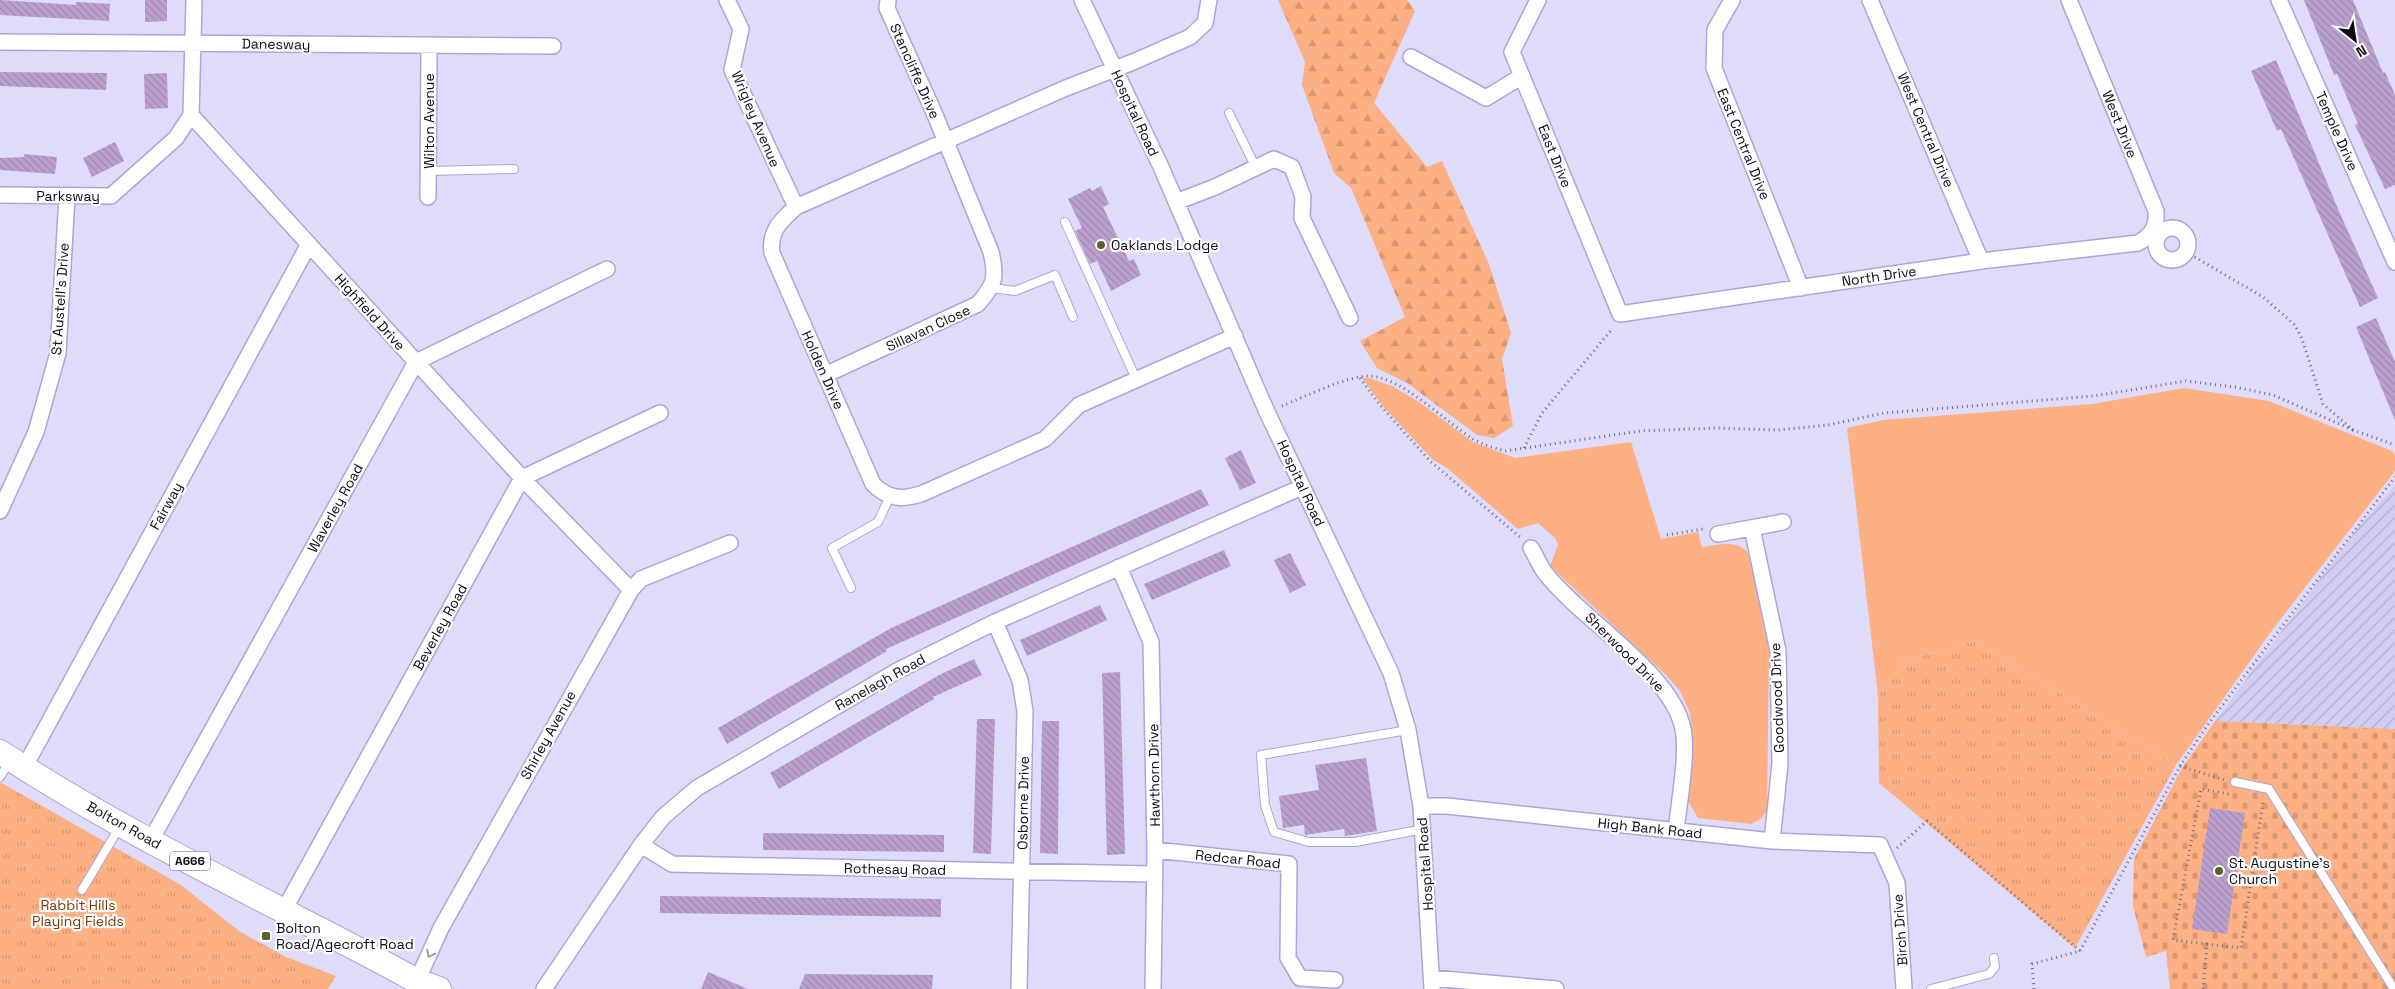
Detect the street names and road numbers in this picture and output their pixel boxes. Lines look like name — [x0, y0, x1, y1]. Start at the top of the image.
street label: Stancliffe Drive — [886, 20, 944, 122]
street label: Danesway — [241, 34, 311, 54]
street label: Hospital Road — [1107, 67, 1163, 159]
street label: Wrigley Avenue — [728, 68, 784, 170]
street label: West Central Drive — [1894, 70, 1958, 190]
street label: Wilton Avenue — [420, 73, 438, 169]
street label: East Central Drive — [1713, 86, 1775, 202]
street label: West Drive — [2098, 88, 2142, 160]
street label: Temple Drive — [2311, 88, 2363, 174]
street label: East Drive — [1534, 122, 1576, 190]
street label: Parksway — [36, 187, 100, 205]
street label: St Austell's Drive — [47, 242, 73, 356]
street label: North Drive — [1840, 262, 1918, 290]
street label: Highfield Drive — [331, 270, 409, 354]
street label: Sillavan Close — [883, 301, 973, 355]
street label: Holden Drive — [798, 328, 848, 412]
street label: Hospital Road — [1273, 437, 1329, 529]
street label: Waverley Road — [303, 460, 367, 556]
street label: Fairway — [146, 479, 186, 533]
street label: Beverley Road — [409, 581, 471, 673]
street label: Sherwood Drive — [1581, 608, 1669, 696]
street label: Goodwood Drive — [1766, 643, 1788, 753]
street label: Ranelagh Road — [832, 650, 928, 714]
street label: Shirley Avenue — [516, 687, 580, 783]
street label: Hawthorn Drive — [1144, 723, 1164, 827]
street label: Osborne Drive — [1013, 756, 1033, 850]
street label: Bolton Road — [83, 797, 165, 853]
street label: High Bank Road — [1597, 814, 1703, 842]
street label: Hospital Road — [1413, 817, 1437, 911]
street label: Redcar Road — [1194, 846, 1282, 872]
road number: A666 — [170, 851, 210, 870]
street label: Rothesay Road — [844, 859, 946, 879]
street label: Birch Drive — [1889, 894, 1911, 966]

